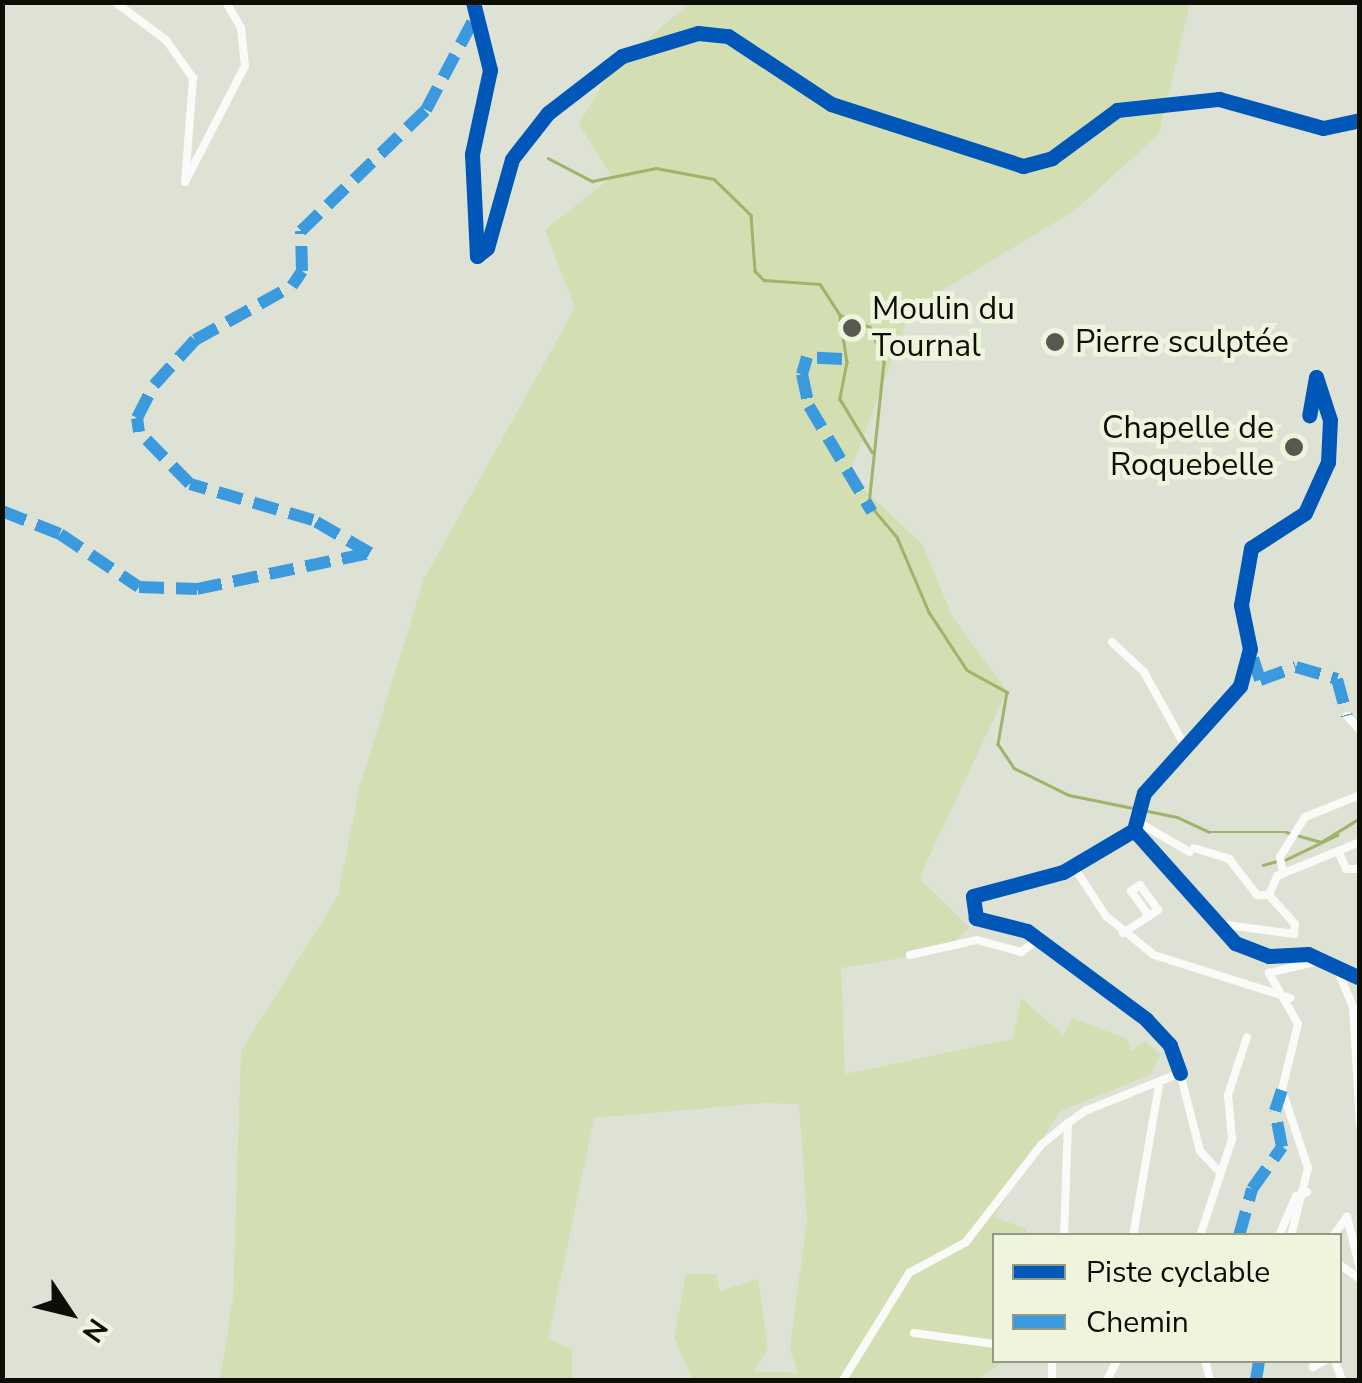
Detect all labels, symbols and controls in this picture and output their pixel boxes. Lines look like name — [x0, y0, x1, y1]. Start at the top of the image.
place label: Moulin du Tournal — [872, 291, 1015, 366]
marker: Moulin du Tournal — [841, 317, 863, 339]
place label: Pierre sculptée — [1075, 323, 1289, 361]
marker: Pierre sculptée — [1044, 331, 1066, 353]
place label: Chapelle de Roquebelle — [1102, 410, 1274, 485]
marker: Chapelle de Roquebelle — [1283, 436, 1305, 458]
legend — [992, 1233, 1342, 1363]
text: Piste cyclable — [1086, 1252, 1270, 1293]
north arrow — [20, 1263, 120, 1363]
text: Chemin — [1086, 1302, 1189, 1343]
text: N — [73, 1311, 116, 1350]

